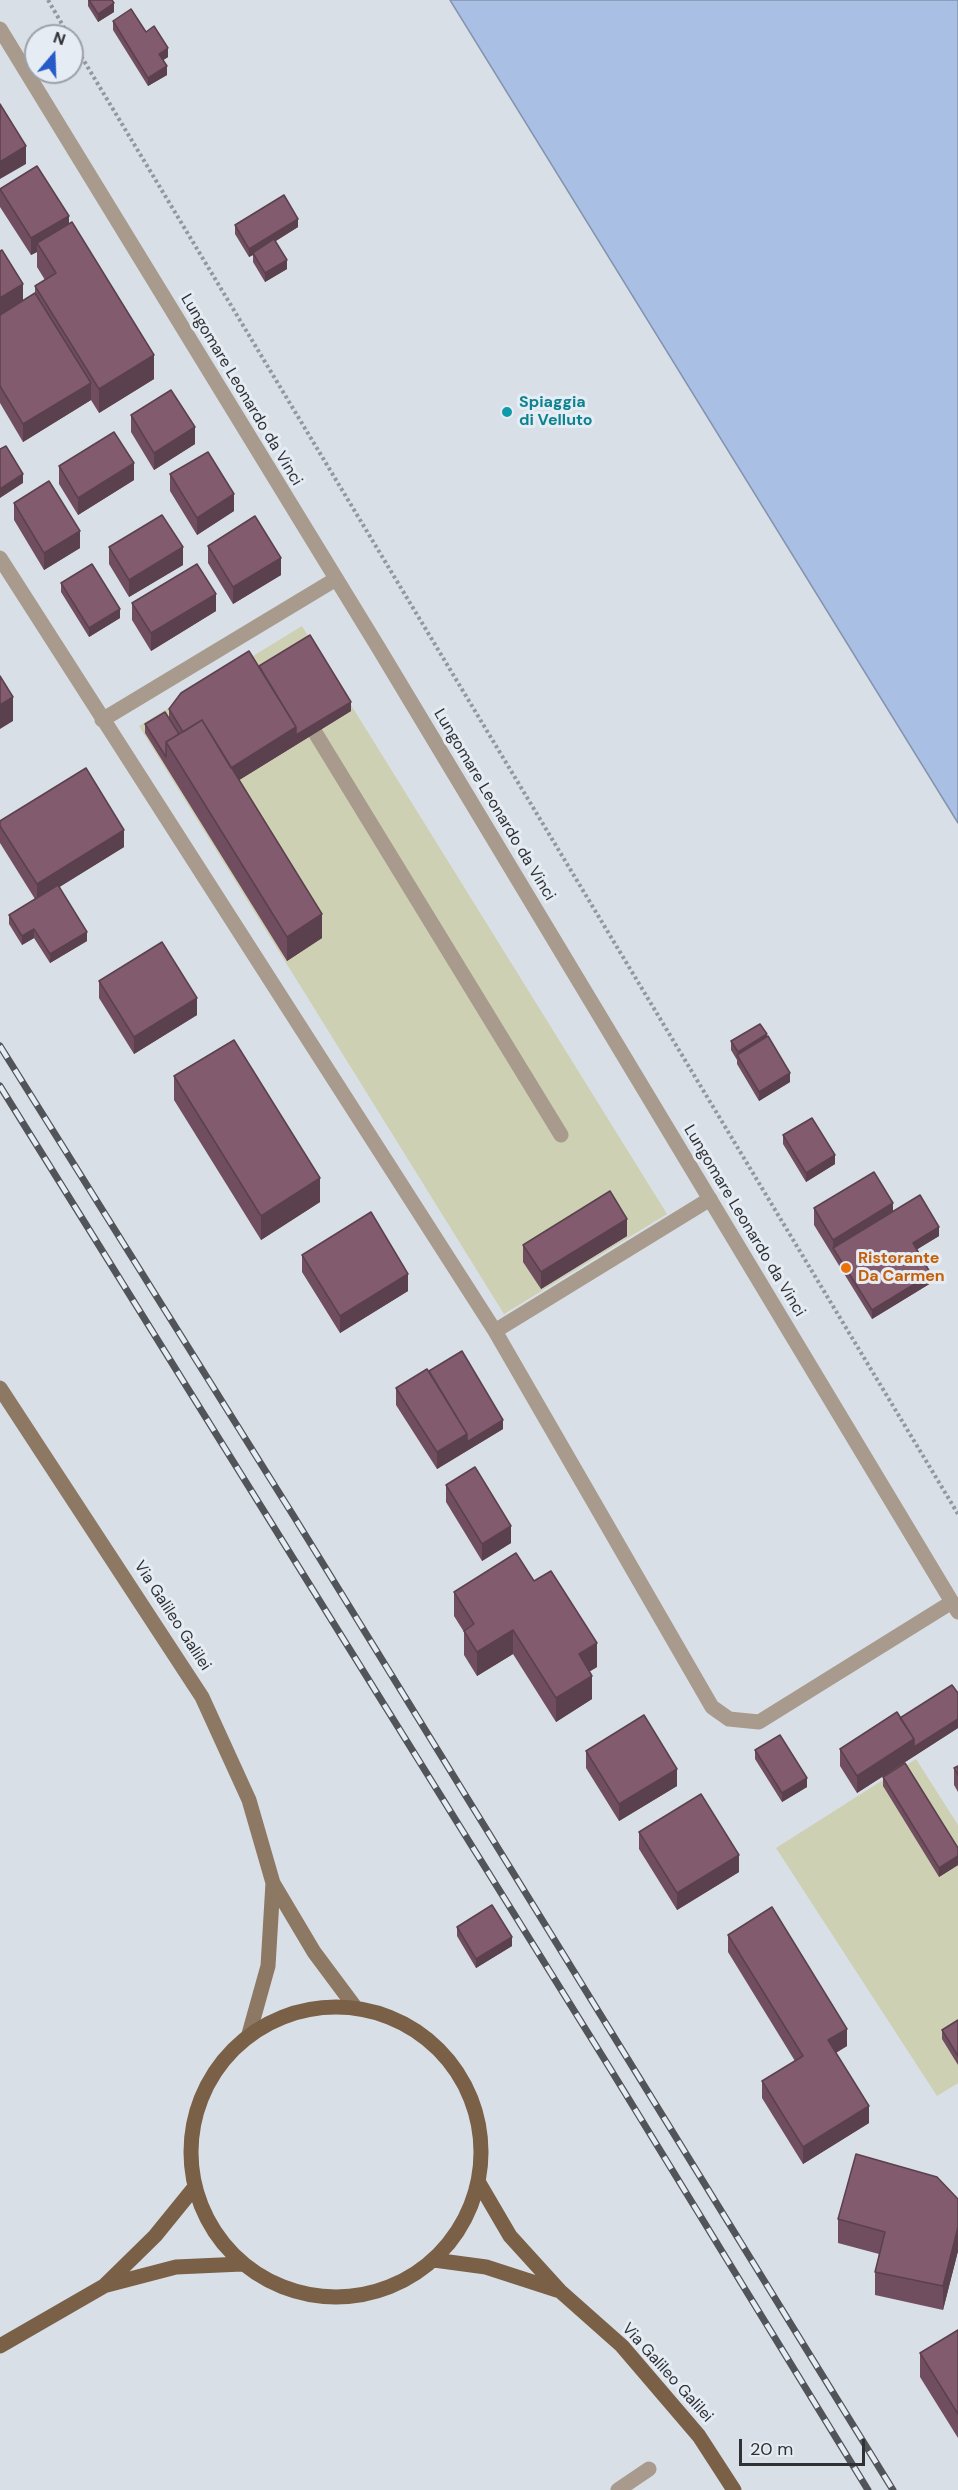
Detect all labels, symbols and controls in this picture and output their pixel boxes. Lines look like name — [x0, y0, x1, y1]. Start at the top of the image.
north arrow — [24, 24, 84, 84]
text: N — [50, 27, 68, 50]
street label: Lungomare Leonardo da Vinci — [176, 291, 306, 489]
place label: Spiaggia di Velluto — [519, 393, 592, 431]
marker: Spiaggia di Velluto — [500, 405, 514, 419]
street label: Lungomare Leonardo da Vinci — [429, 706, 559, 904]
street label: Lungomare Leonardo da Vinci — [679, 1122, 809, 1320]
place label: Ristorante Da Carmen — [858, 1249, 945, 1287]
marker: Ristorante Da Carmen — [839, 1261, 853, 1275]
street label: Via Galileo Galilei — [129, 1558, 215, 1674]
street label: Via Galileo Galilei — [617, 2319, 717, 2427]
scale bar — [742, 2427, 868, 2465]
text: 20 m — [750, 2437, 793, 2461]

